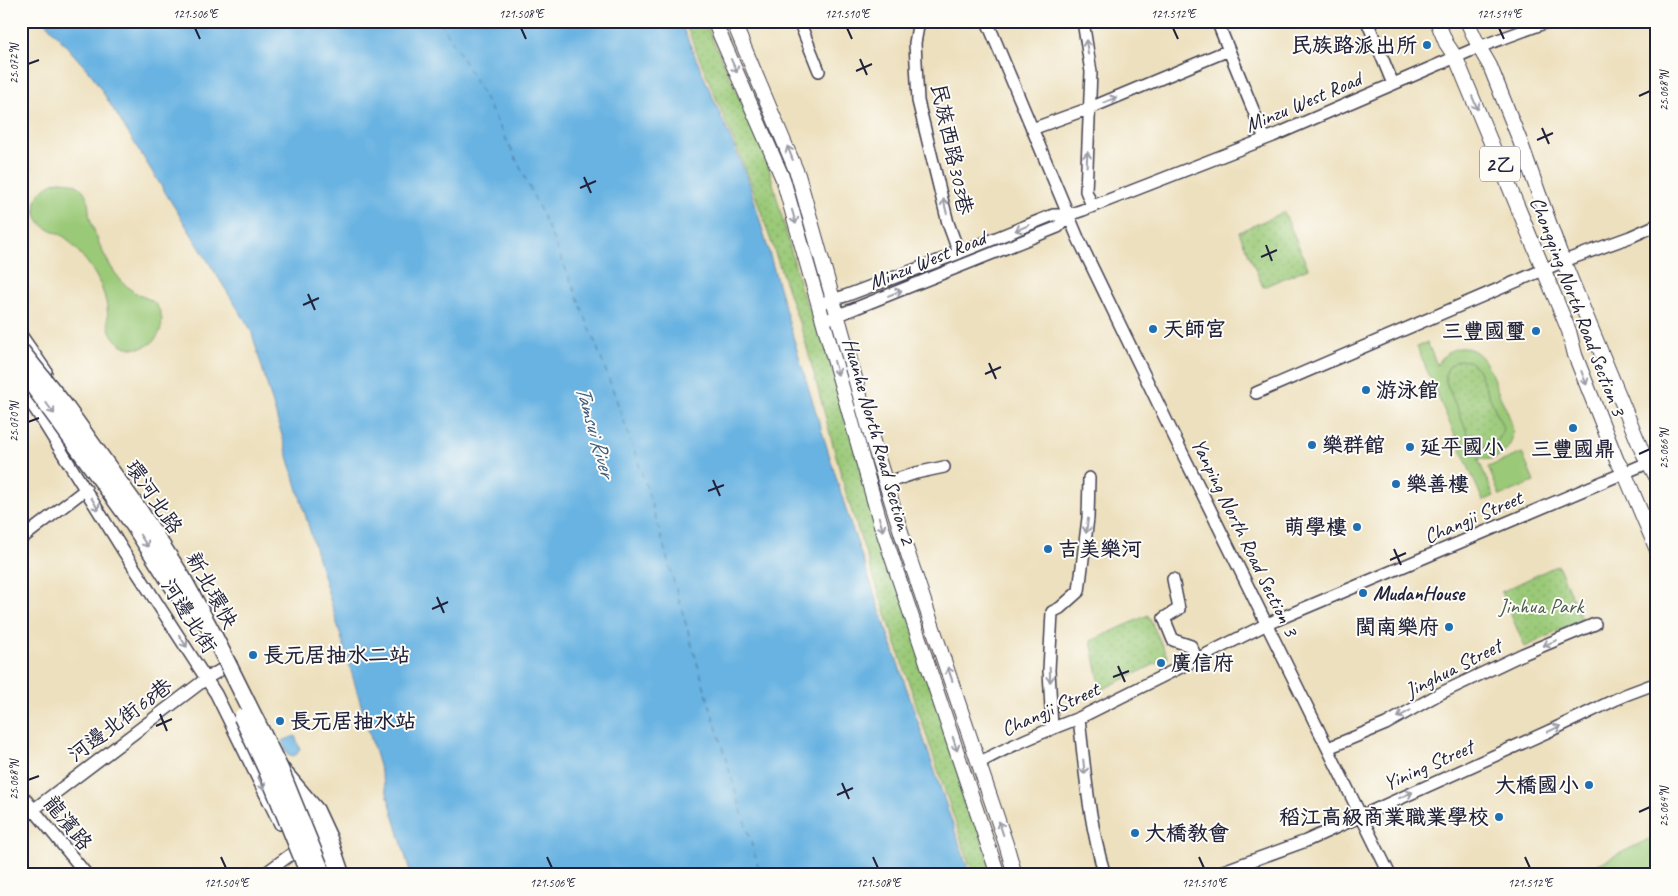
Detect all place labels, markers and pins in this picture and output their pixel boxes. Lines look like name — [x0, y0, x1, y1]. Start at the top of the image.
place label: 民族路派出所 — [1291, 32, 1417, 58]
marker: 民族路派出所 — [1421, 39, 1433, 51]
place label: 天師宮 — [1163, 316, 1226, 342]
place label: 三豐國璽 — [1442, 318, 1526, 344]
marker: 天師宮 — [1147, 323, 1159, 335]
marker: 三豐國璽 — [1530, 325, 1542, 337]
place label: 游泳館 — [1376, 377, 1439, 403]
marker: 游泳館 — [1360, 384, 1372, 396]
marker: 三豐國鼎 — [1567, 422, 1579, 434]
place label: 樂群館 — [1322, 432, 1385, 458]
place label: 延平國小 — [1420, 434, 1504, 460]
place label: 三豐國鼎 — [1531, 436, 1615, 462]
marker: 樂群館 — [1306, 439, 1318, 451]
marker: 延平國小 — [1404, 441, 1416, 453]
place label: 樂善樓 — [1406, 471, 1469, 497]
marker: 樂善樓 — [1390, 478, 1402, 490]
place label: 萌學樓 — [1284, 514, 1347, 540]
marker: 萌學樓 — [1351, 521, 1363, 533]
place label: 吉美樂河 — [1058, 536, 1142, 562]
marker: 吉美樂河 — [1042, 543, 1054, 555]
place label: MudanHouse — [1373, 580, 1466, 606]
marker: MudanHouse — [1357, 587, 1369, 599]
place label: 閩南樂府 — [1355, 614, 1439, 640]
marker: 閩南樂府 — [1443, 621, 1455, 633]
place label: 長元居抽水二站 — [263, 642, 410, 668]
marker: 長元居抽水二站 — [247, 649, 259, 661]
place label: 廣信府 — [1171, 650, 1234, 676]
marker: 廣信府 — [1155, 657, 1167, 669]
place label: 長元居抽水站 — [290, 708, 416, 734]
marker: 長元居抽水站 — [274, 715, 286, 727]
place label: 大橋國小 — [1495, 772, 1579, 798]
marker: 大橋國小 — [1583, 779, 1595, 791]
place label: 稻江高級商業職業學校 — [1279, 804, 1489, 830]
marker: 稻江高級商業職業學校 — [1493, 811, 1505, 823]
place label: 大橋教會 — [1145, 820, 1229, 846]
marker: 大橋教會 — [1129, 827, 1141, 839]

